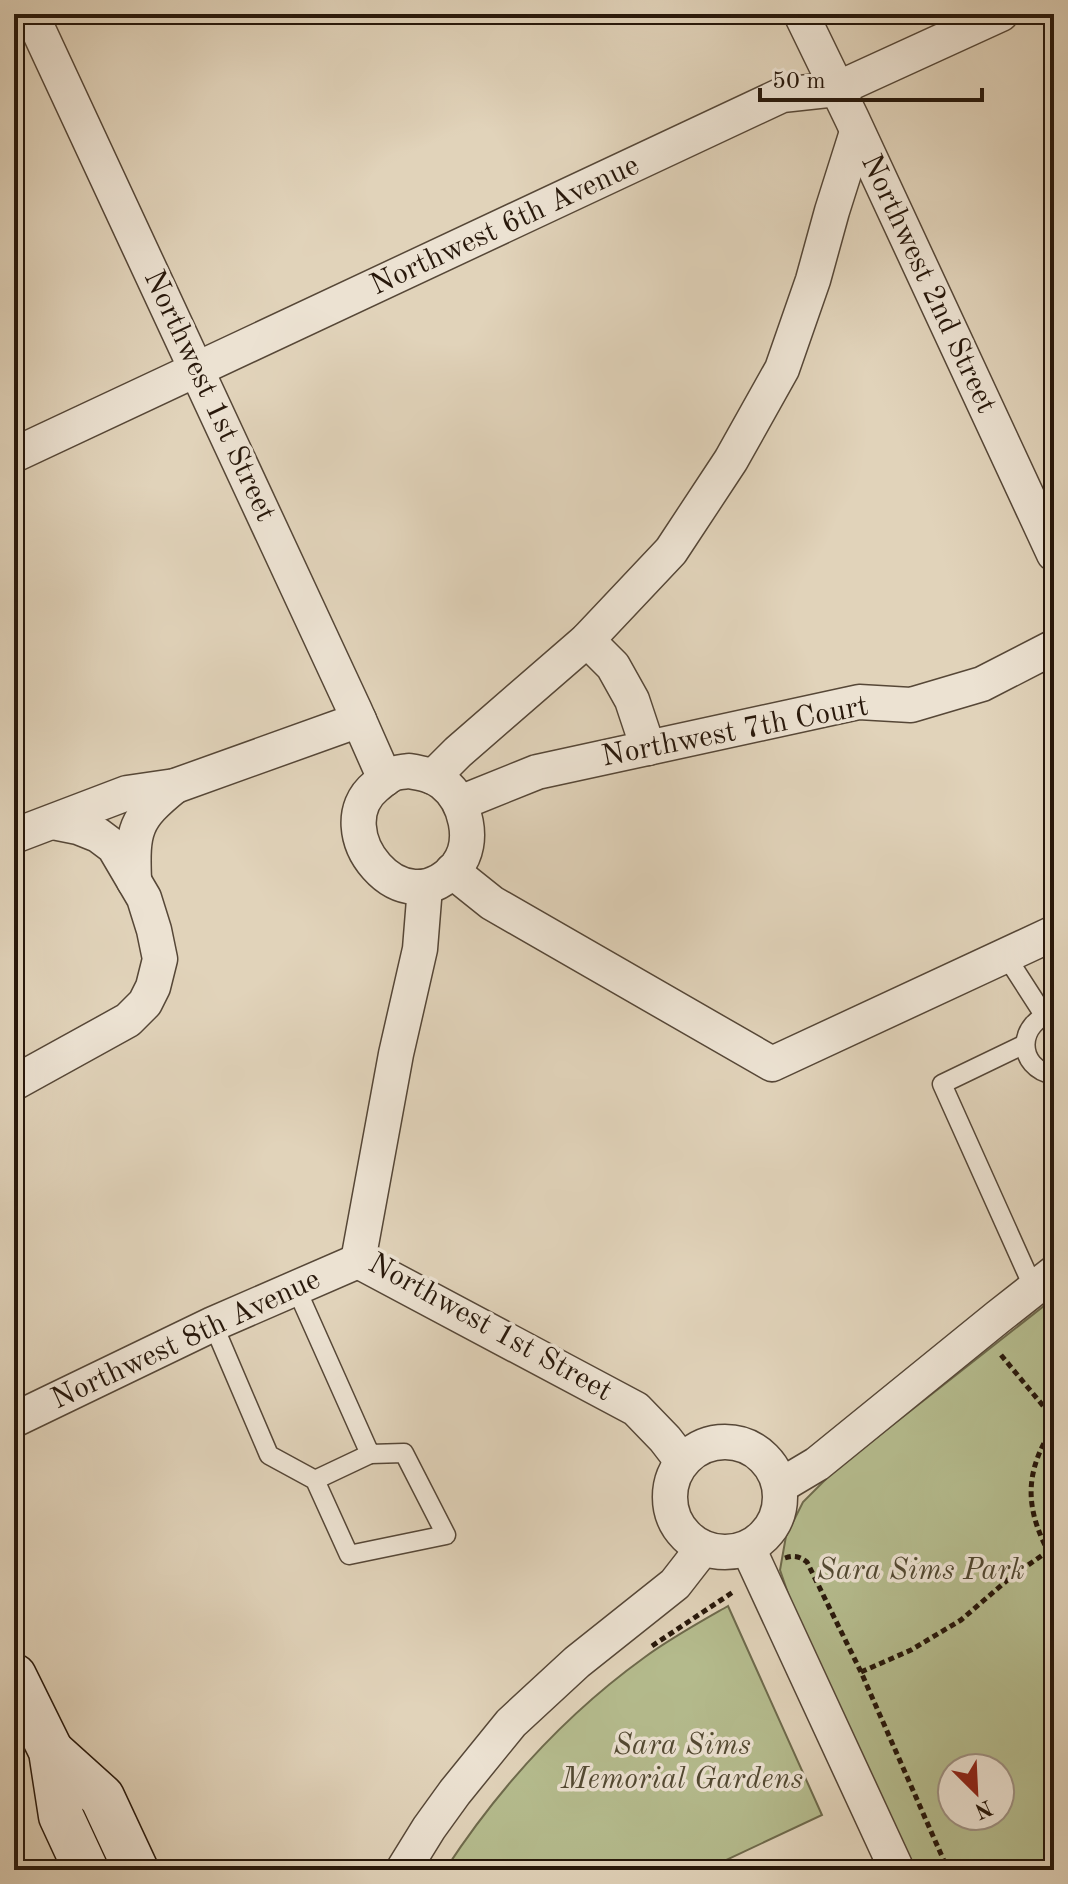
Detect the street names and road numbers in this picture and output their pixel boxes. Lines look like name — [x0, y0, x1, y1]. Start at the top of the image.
street label: Northwest 2nd Street — [855, 150, 1001, 418]
street label: Northwest 6th Avenue — [366, 151, 644, 301]
street label: Northwest 1st Street — [138, 266, 280, 526]
street label: Northwest 7th Court — [599, 691, 871, 773]
street label: Northwest 1st Street — [363, 1249, 617, 1407]
street label: Northwest 8th Avenue — [47, 1265, 325, 1415]

